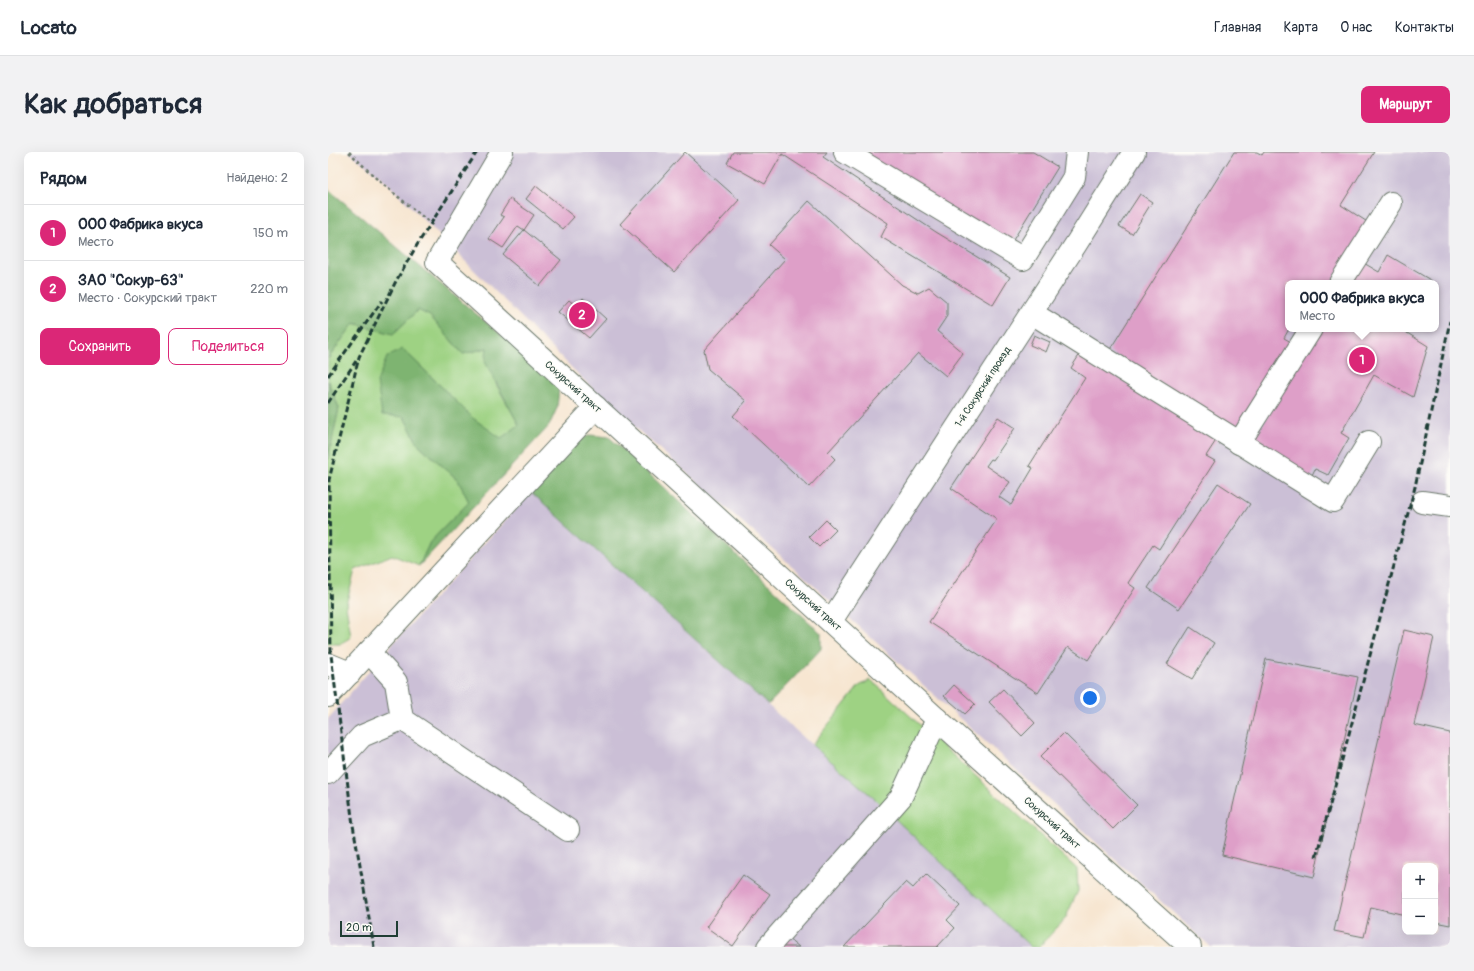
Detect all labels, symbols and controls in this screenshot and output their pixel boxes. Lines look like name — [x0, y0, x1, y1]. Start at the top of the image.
text: Locato — [20, 16, 77, 40]
text: Главная — [1214, 19, 1261, 36]
text: Карта — [1283, 19, 1318, 36]
text: О нас — [1340, 19, 1373, 36]
text: Контакты — [1395, 19, 1454, 36]
button: Маршрут — [1361, 86, 1450, 123]
text: Как добраться — [24, 87, 202, 122]
text: Рядом — [40, 168, 87, 189]
text: Найдено: 2 — [226, 170, 288, 186]
text: ООО Фабрика вкуса — [78, 215, 203, 234]
text: 1 — [50, 225, 56, 241]
text: 150 m — [253, 225, 288, 241]
text: Место — [78, 234, 114, 250]
text: ЗАО "Сокур-63" — [78, 271, 184, 290]
popup — [1285, 280, 1439, 332]
text: 2 — [49, 281, 57, 297]
text: 220 m — [250, 281, 288, 297]
text: ООО Фабрика вкуса — [1300, 289, 1424, 308]
text: Место · Сокурский тракт — [78, 290, 217, 306]
pin: 2 — [569, 300, 595, 330]
text: Место — [1300, 308, 1335, 324]
button: Сохранить — [40, 328, 160, 365]
button: Поделиться — [168, 328, 288, 365]
street label: 1-й Сокурский проезд — [953, 345, 1013, 429]
pin: 1 — [1349, 345, 1375, 375]
street label: Сокурский тракт — [542, 358, 604, 416]
street label: Сокурский тракт — [782, 576, 844, 634]
your location — [1080, 688, 1100, 708]
street label: Сокурский тракт — [1021, 794, 1083, 852]
map controls — [1402, 863, 1438, 935]
button: + — [1402, 863, 1438, 899]
button: − — [1402, 899, 1438, 935]
scale bar — [340, 919, 398, 938]
text: 20 m — [346, 921, 372, 934]

